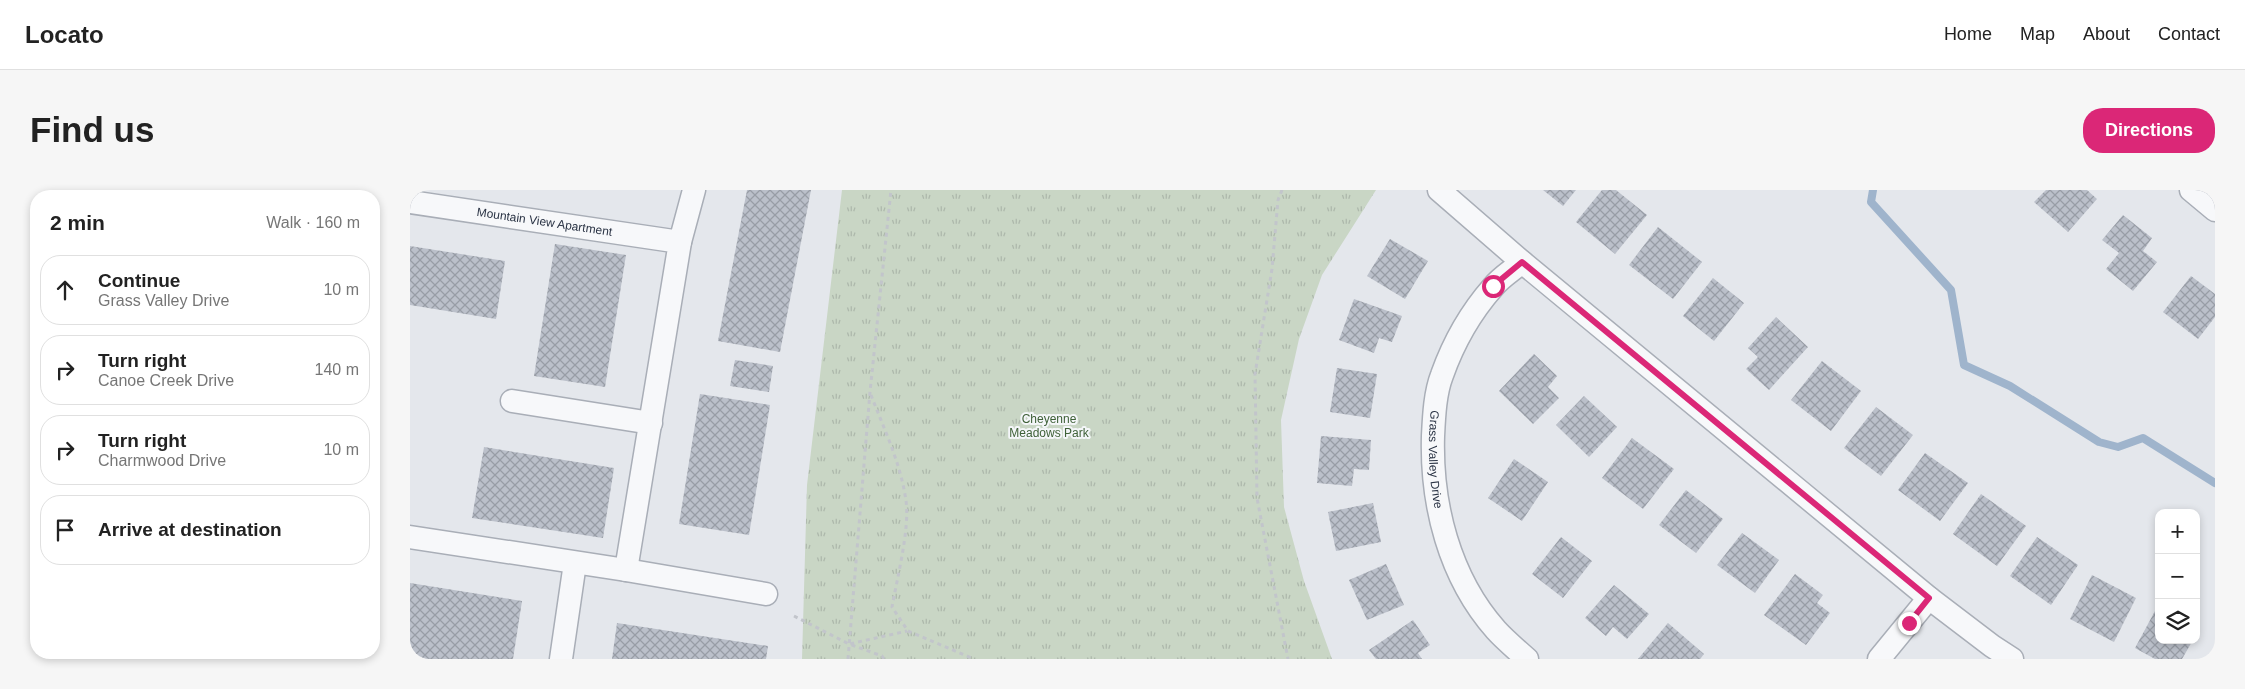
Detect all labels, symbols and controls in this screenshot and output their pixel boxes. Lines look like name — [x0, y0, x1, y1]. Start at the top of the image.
text: Locato — [25, 21, 104, 48]
text: Home — [1944, 24, 1992, 44]
text: Map — [2020, 24, 2055, 44]
text: About — [2083, 24, 2130, 44]
text: Contact — [2158, 24, 2220, 44]
button: Directions — [2083, 108, 2215, 153]
text: Find us — [30, 110, 154, 149]
street label: Mountain View Apartment — [476, 205, 614, 239]
text: 2 min — [50, 211, 105, 234]
text: Walk · 160 m — [266, 214, 360, 231]
text: Continue — [98, 270, 180, 291]
route start — [1482, 275, 1505, 298]
icon: ahead — [51, 276, 79, 304]
text: 10 m — [323, 281, 359, 298]
text: Grass Valley Drive — [98, 292, 229, 309]
text: Turn right — [98, 350, 186, 371]
icon: right — [51, 356, 79, 384]
text: 140 m — [315, 361, 359, 378]
text: Canoe Creek Drive — [98, 372, 234, 389]
street label: Grass Valley Drive — [1426, 410, 1446, 510]
park label: Cheyenne Meadows Park — [1009, 412, 1090, 440]
text: Turn right — [98, 430, 186, 451]
icon: right — [51, 436, 79, 464]
text: 10 m — [323, 441, 359, 458]
text: Charmwood Drive — [98, 452, 226, 469]
map controls — [2155, 509, 2200, 644]
button: + — [2155, 509, 2200, 554]
icon: arrive — [51, 516, 79, 544]
text: Arrive at destination — [98, 519, 282, 540]
button: − — [2155, 554, 2200, 599]
button: layers — [2155, 599, 2200, 644]
route end — [1898, 612, 1921, 635]

